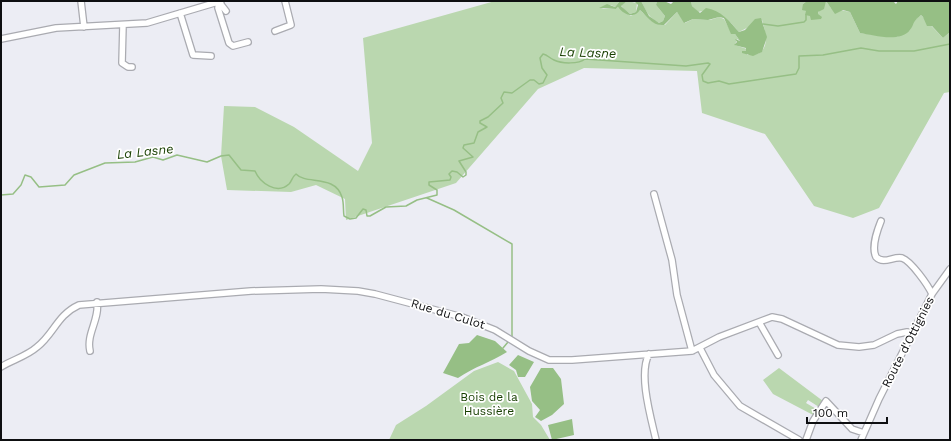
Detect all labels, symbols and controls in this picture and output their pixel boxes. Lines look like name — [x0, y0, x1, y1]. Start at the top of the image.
water label: La Lasne — [559, 44, 617, 61]
water label: La Lasne — [116, 141, 174, 162]
street label: Route d'Ottignies — [879, 294, 937, 390]
street label: Rue du Culot — [409, 296, 487, 332]
park label: Bois de la Hussière — [460, 390, 518, 418]
scale bar — [807, 399, 887, 425]
text: 100 m — [813, 406, 848, 420]

